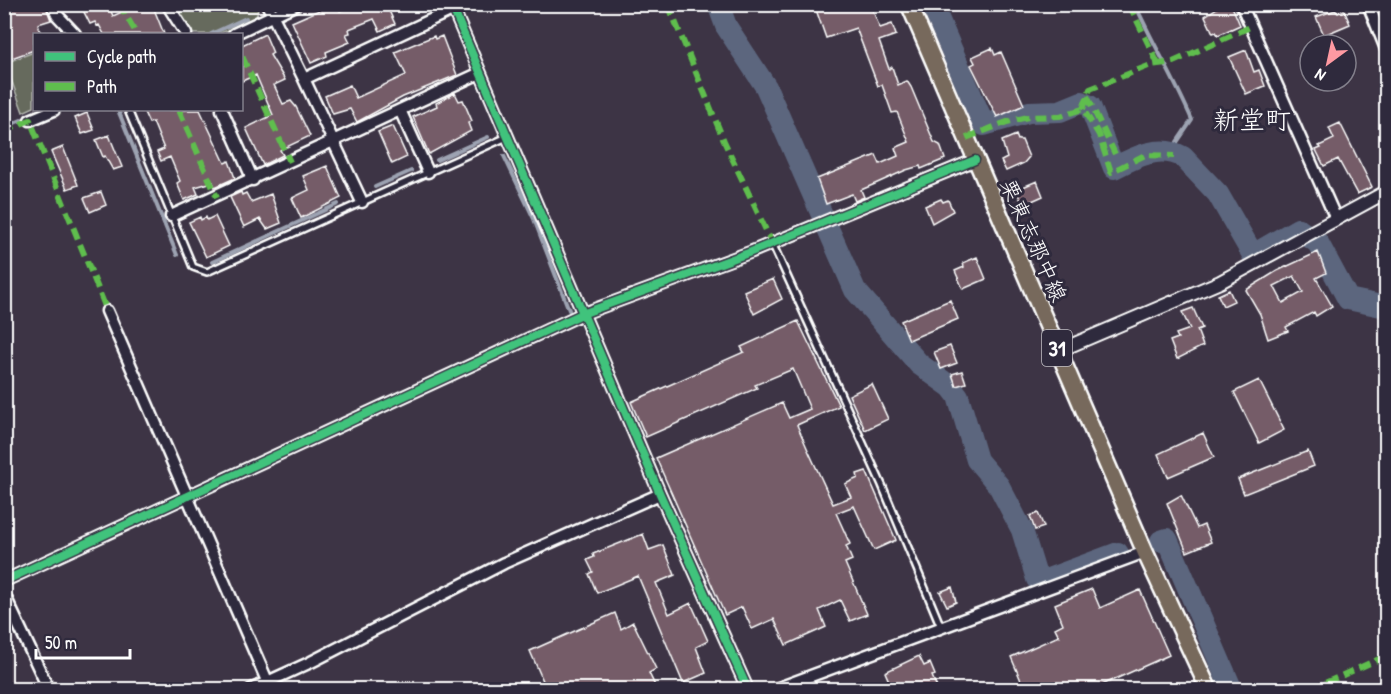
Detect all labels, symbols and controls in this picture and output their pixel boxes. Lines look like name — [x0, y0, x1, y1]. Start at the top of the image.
legend — [33, 33, 243, 111]
north arrow — [1298, 33, 1358, 93]
text: Cycle path — [87, 44, 157, 69]
text: N — [1310, 64, 1329, 87]
text: Path — [87, 74, 117, 99]
district label: 新堂町 — [1213, 102, 1291, 137]
street label: 栗東志那中線 — [993, 174, 1075, 306]
road number: 31 — [1042, 330, 1072, 366]
scale bar — [36, 622, 130, 660]
text: 50 m — [45, 630, 77, 655]

